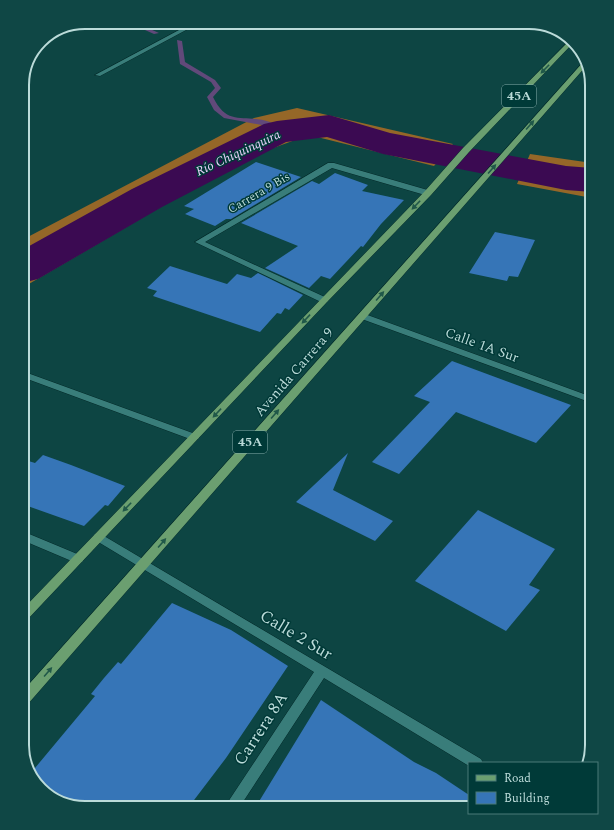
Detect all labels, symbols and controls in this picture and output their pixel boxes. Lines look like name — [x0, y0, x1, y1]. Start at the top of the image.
one-way arrow — [540, 64, 549, 74]
road number: 45A — [502, 85, 536, 107]
one-way arrow — [526, 120, 535, 130]
water label: Río Chiquinquira — [192, 124, 284, 181]
one-way arrow — [487, 164, 496, 174]
street label: Carrera 9 Bis — [224, 167, 294, 219]
one-way arrow — [411, 200, 421, 210]
one-way arrow — [375, 291, 384, 300]
one-way arrow — [301, 314, 311, 324]
street label: Calle 1A Sur — [442, 322, 522, 368]
street label: Avenida Carrera 9 — [249, 323, 339, 421]
one-way arrow — [212, 408, 221, 418]
one-way arrow — [271, 409, 280, 419]
road number: 45A — [233, 431, 267, 453]
one-way arrow — [122, 502, 132, 512]
one-way arrow — [157, 538, 166, 548]
street label: Calle 2 Sur — [255, 603, 338, 667]
one-way arrow — [43, 667, 52, 677]
street label: Carrera 8A — [227, 687, 295, 771]
legend — [468, 762, 598, 814]
text: Road — [504, 769, 531, 788]
text: Building — [504, 789, 550, 808]

